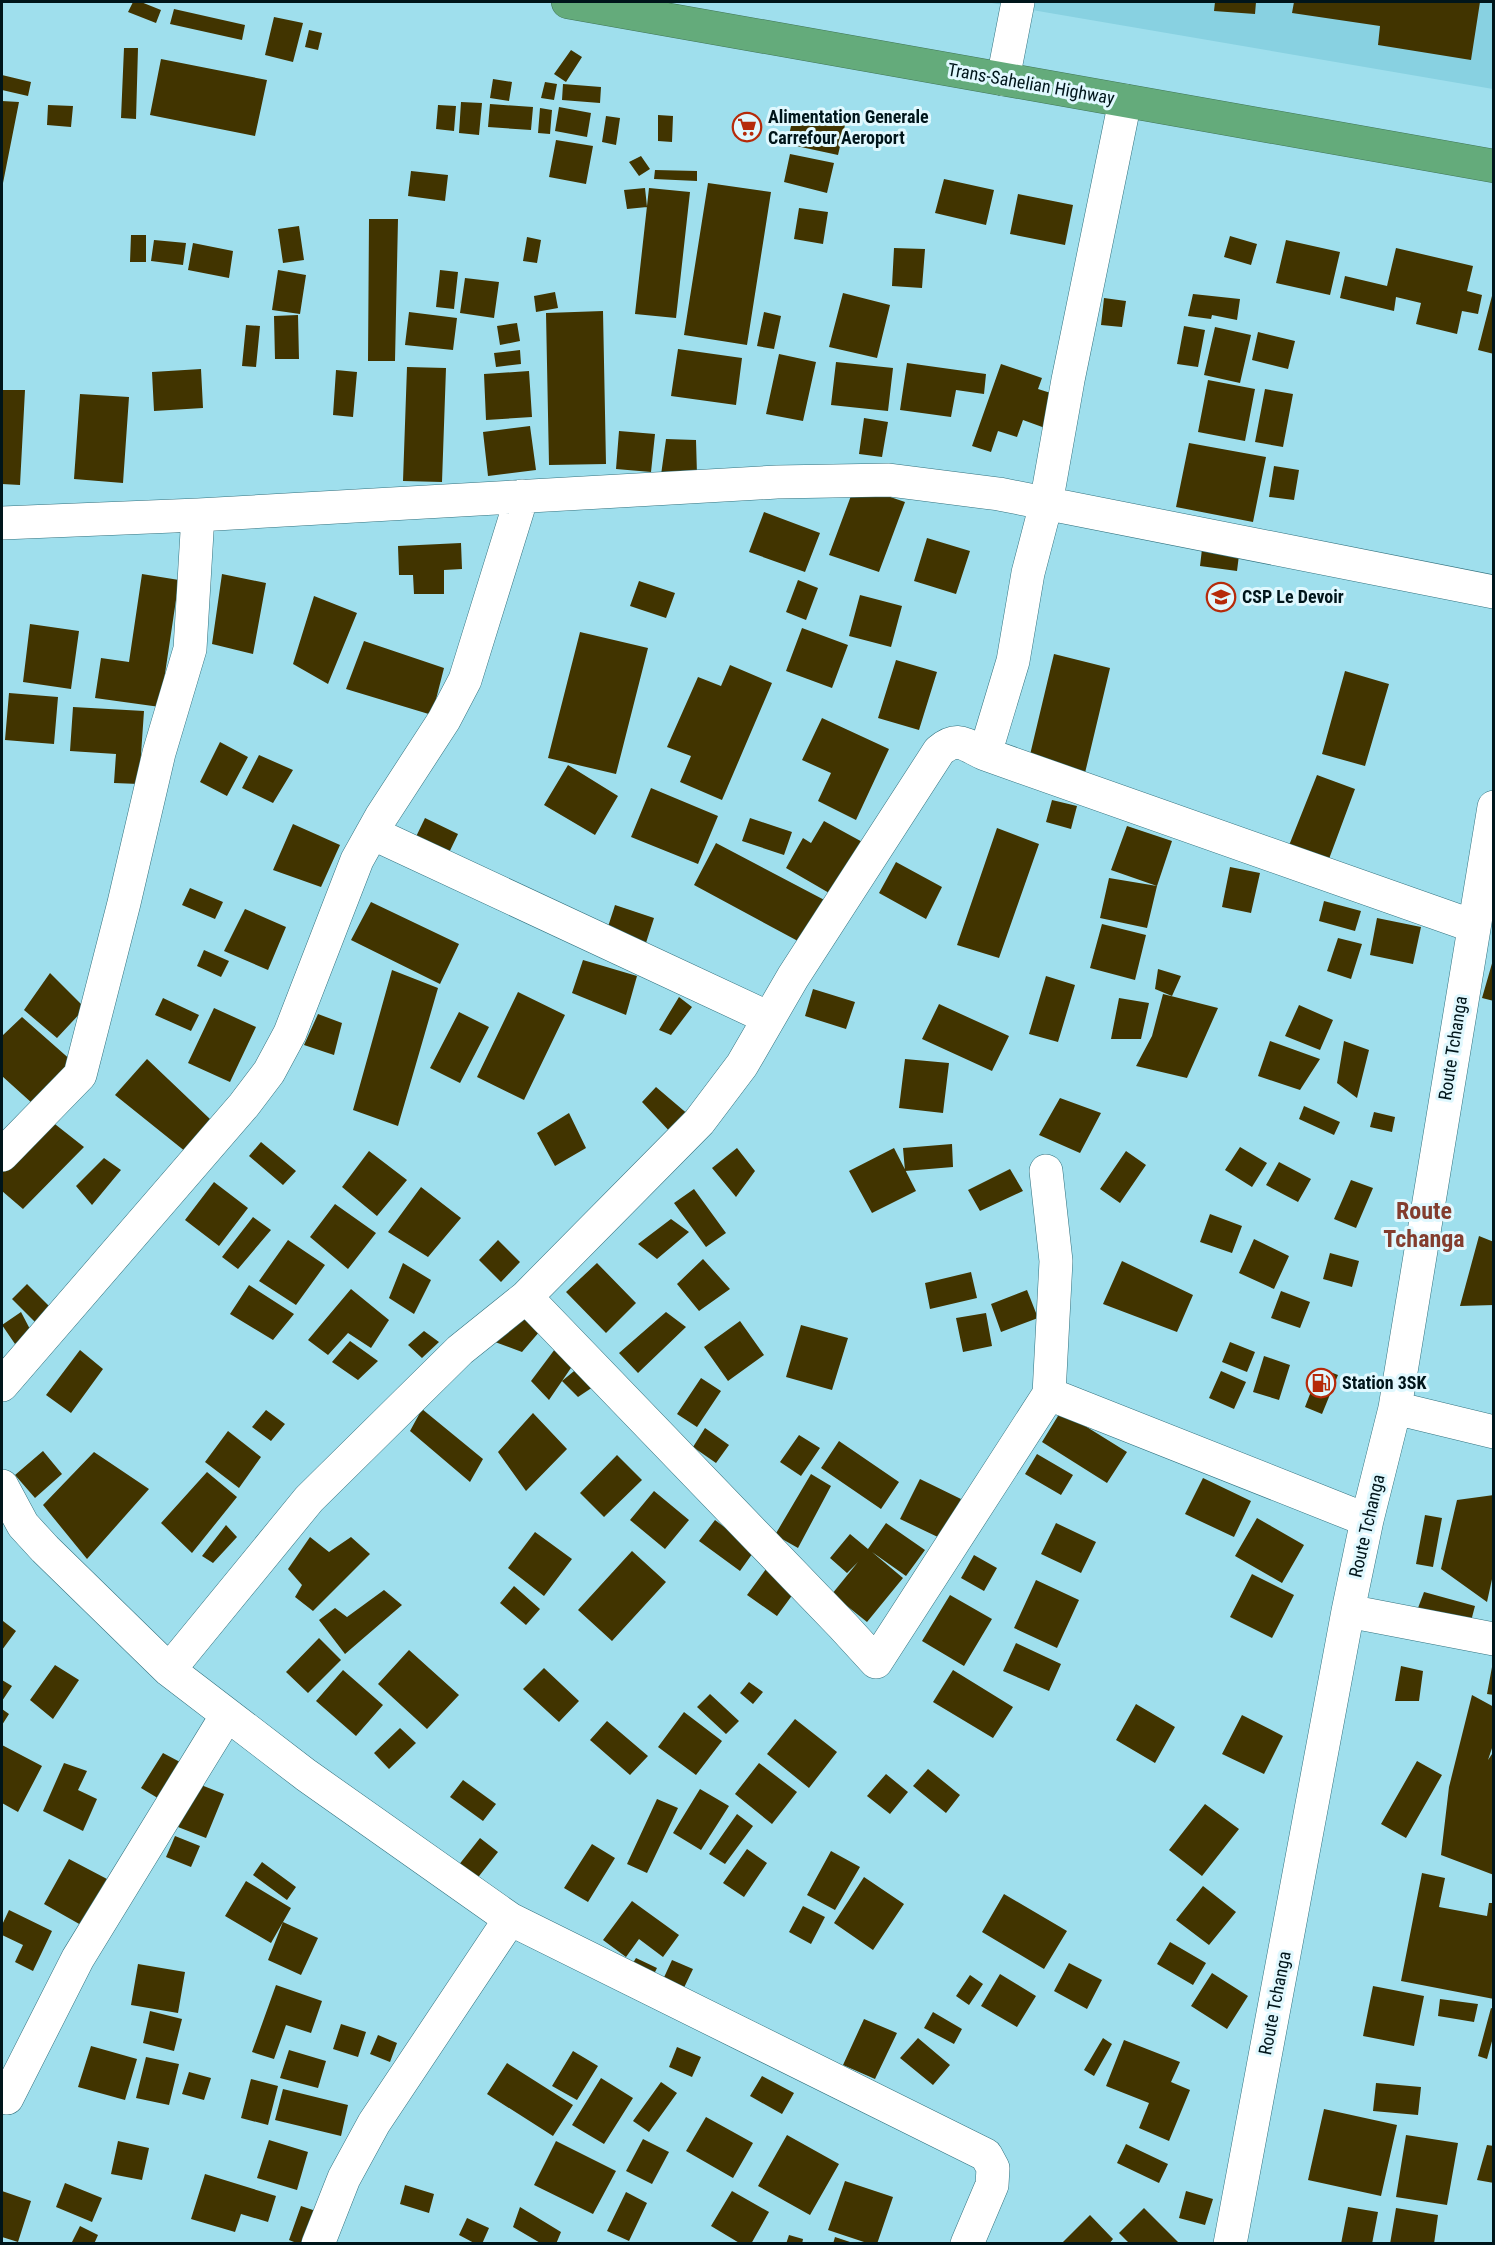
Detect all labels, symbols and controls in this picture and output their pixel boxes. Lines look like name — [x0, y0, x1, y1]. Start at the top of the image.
street label: Trans-Sahelian Highway — [946, 58, 1117, 109]
place label: Alimentation Generale Carrefour Aeroport — [768, 106, 929, 148]
supermarket icon: Alimentation Generale Carrefour Aeroport — [731, 111, 763, 143]
school or university icon: CSP Le Devoir — [1205, 581, 1237, 613]
place label: CSP Le Devoir — [1242, 586, 1344, 607]
street label: Route Tchanga — [1434, 994, 1471, 1102]
district label: Route Tchanga — [1383, 1197, 1465, 1253]
fuel station icon: Station 3SK — [1305, 1367, 1337, 1399]
place label: Station 3SK — [1342, 1372, 1428, 1393]
street label: Route Tchanga — [1344, 1472, 1389, 1579]
street label: Route Tchanga — [1254, 1949, 1295, 2057]

